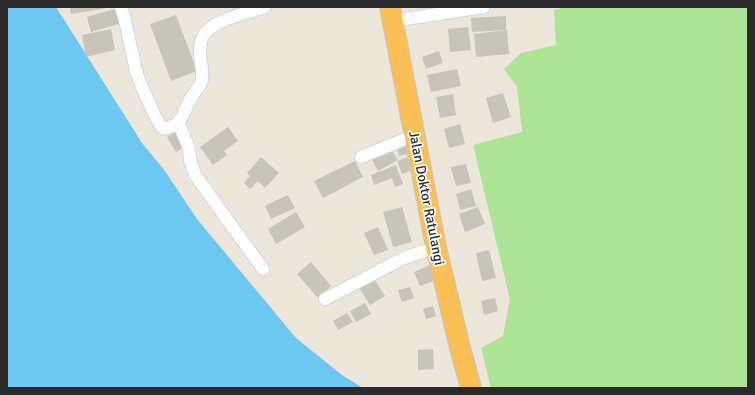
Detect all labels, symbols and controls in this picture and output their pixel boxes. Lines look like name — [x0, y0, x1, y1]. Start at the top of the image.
street label: Jalan Doktor Ratulangi — [405, 130, 448, 267]

